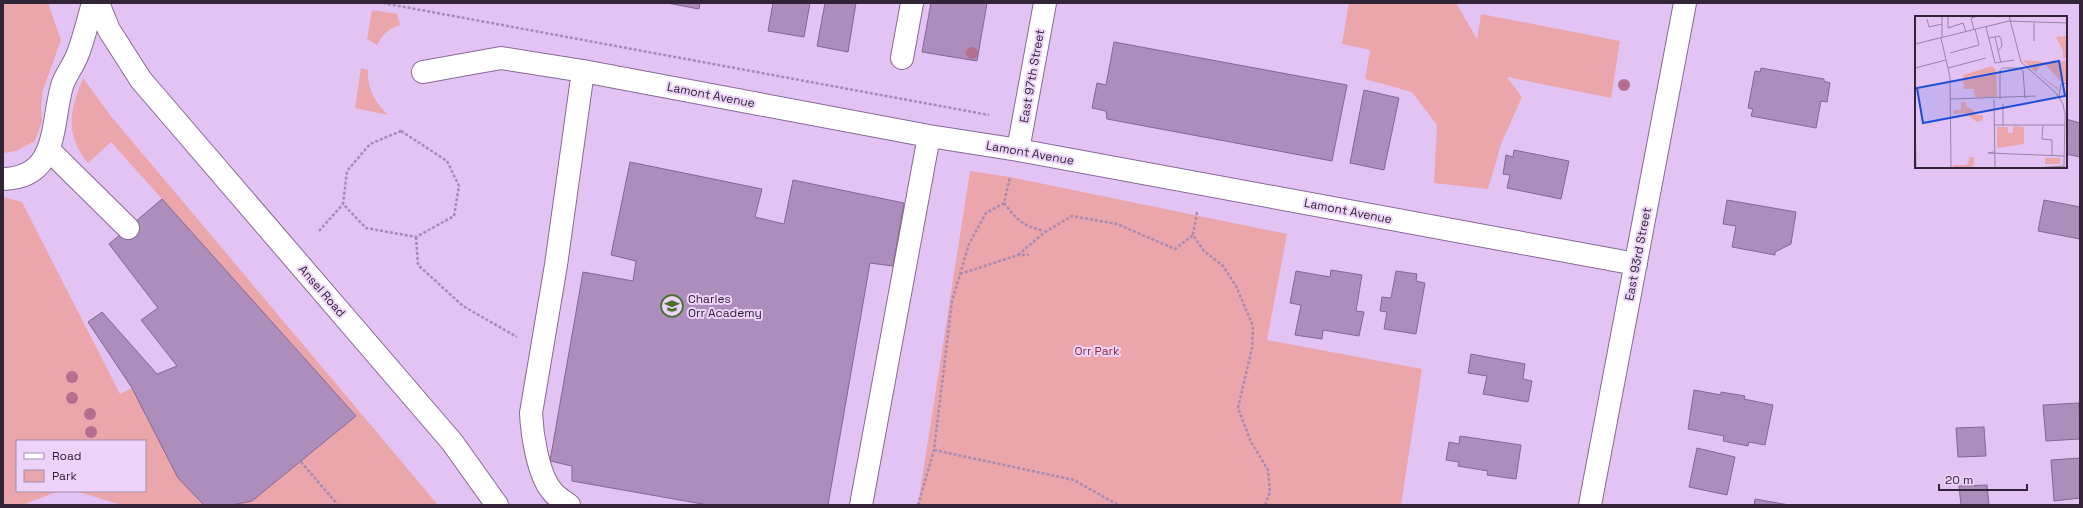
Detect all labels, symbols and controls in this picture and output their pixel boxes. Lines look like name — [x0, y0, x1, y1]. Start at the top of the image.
inset map — [1915, 16, 2067, 168]
street label: East 97th Street — [1016, 28, 1048, 124]
street label: Lamont Avenue — [666, 79, 756, 111]
street label: Lamont Avenue — [985, 137, 1075, 169]
street label: Lamont Avenue — [1303, 195, 1393, 227]
street label: East 93rd Street — [1621, 206, 1655, 302]
street label: Ansel Road — [295, 262, 349, 320]
place label: Charles Orr Academy — [688, 291, 762, 321]
school or university icon: Charles Orr Academy — [659, 293, 685, 319]
park label: Orr Park — [1074, 343, 1120, 359]
legend — [16, 440, 146, 492]
text: Road — [52, 448, 81, 464]
scale bar — [1939, 466, 2027, 492]
text: Park — [52, 468, 77, 484]
text: 20 m — [1945, 472, 1973, 488]

